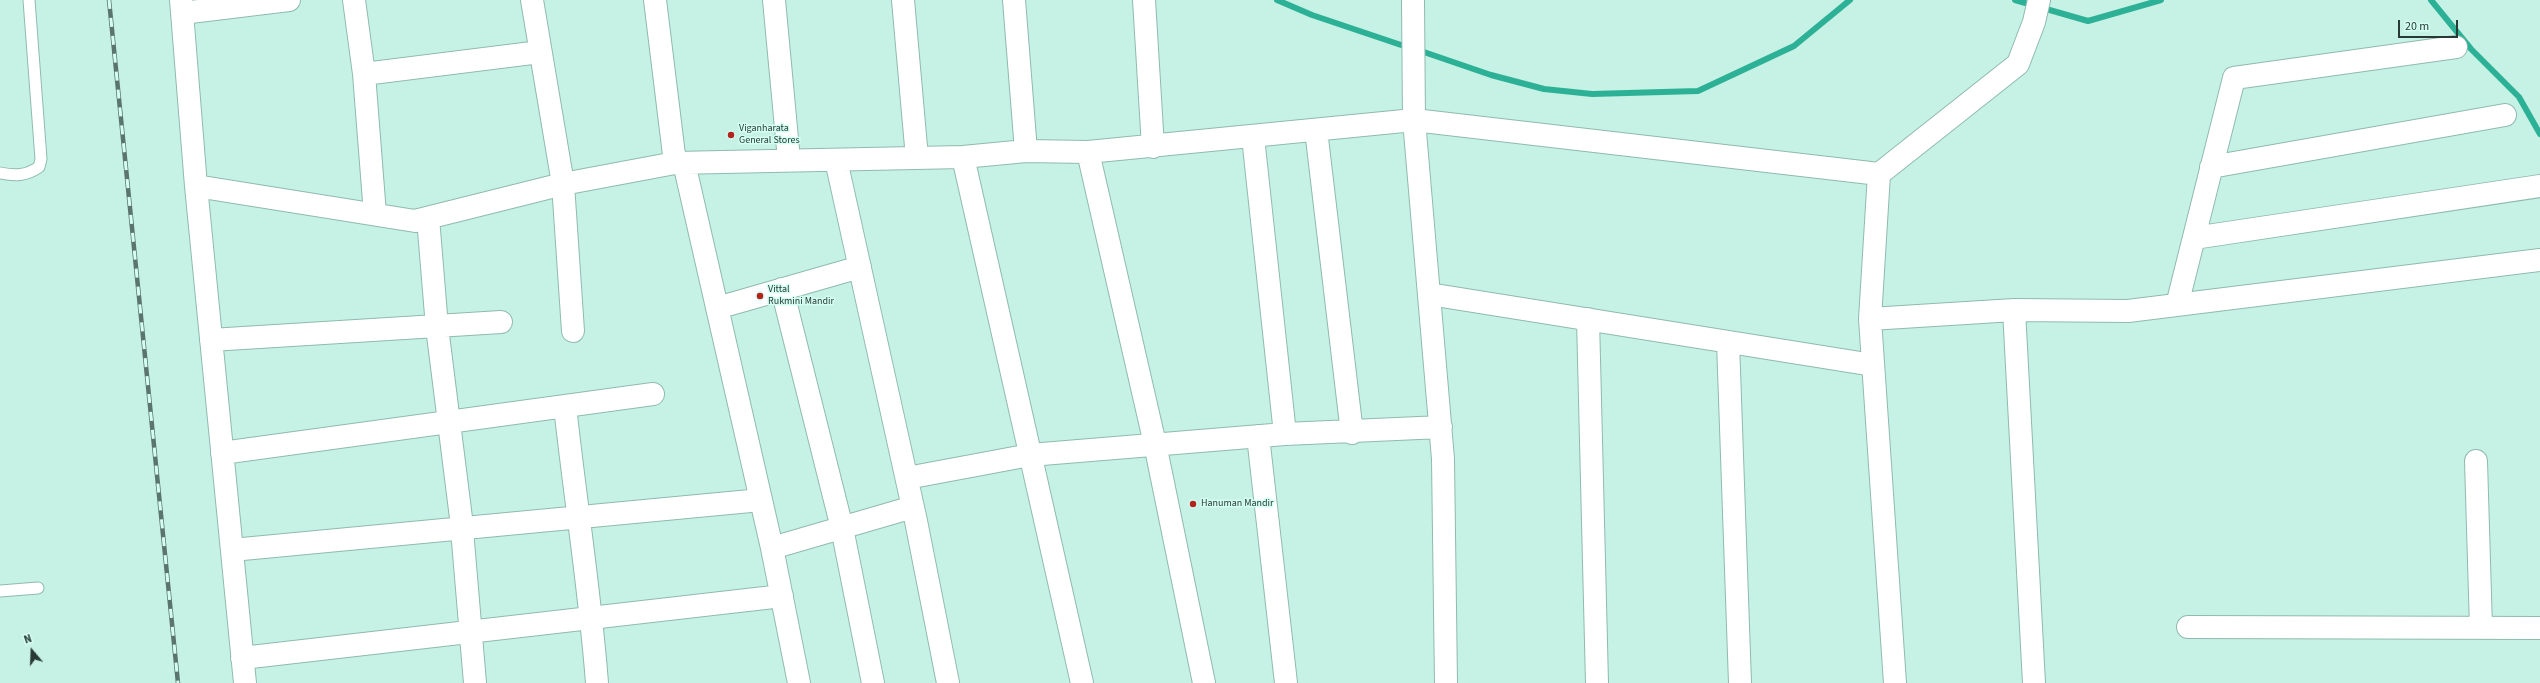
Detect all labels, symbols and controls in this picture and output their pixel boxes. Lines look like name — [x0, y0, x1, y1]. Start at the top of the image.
scale bar — [2400, 12, 2460, 38]
text: 20 m — [2405, 18, 2429, 35]
place label: Viganharata General Stores — [739, 123, 800, 146]
marker: Viganharata General Stores — [726, 130, 736, 140]
place label: Vittal Rukmini Mandir — [768, 284, 834, 308]
marker: Vittal Rukmini Mandir — [755, 291, 765, 301]
place label: Hanuman Mandir — [1201, 498, 1274, 510]
marker: Hanuman Mandir — [1188, 499, 1198, 509]
north arrow — [12, 631, 52, 671]
text: N — [22, 631, 34, 647]

